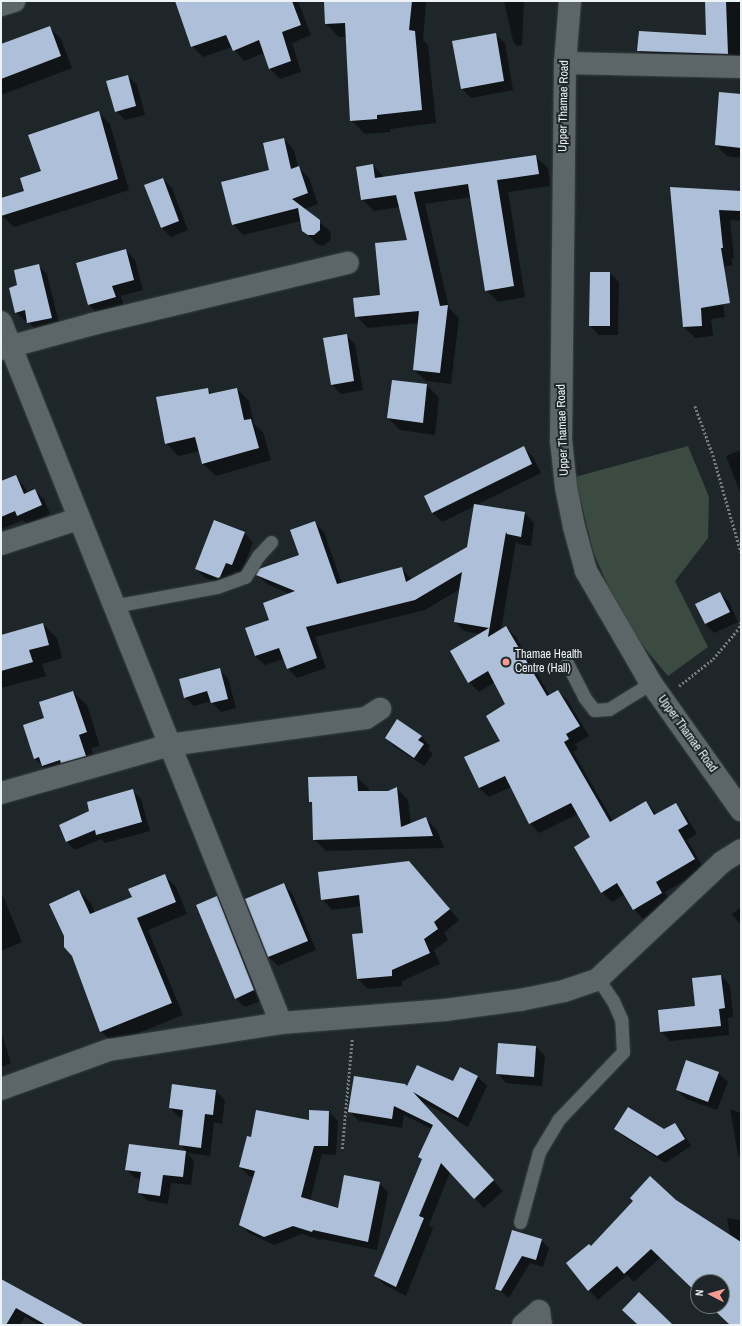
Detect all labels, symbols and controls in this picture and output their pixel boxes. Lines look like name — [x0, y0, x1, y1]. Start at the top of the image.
street label: Upper Thamae Road — [556, 60, 572, 152]
street label: Upper Thamae Road — [554, 384, 572, 476]
place label: Thamae Health Centre (Hall) — [515, 648, 582, 676]
marker: Thamae Health Centre (Hall) — [500, 656, 512, 668]
street label: Upper Thamae Road — [654, 693, 720, 775]
north arrow — [690, 1274, 730, 1314]
text: N — [692, 1289, 706, 1297]

